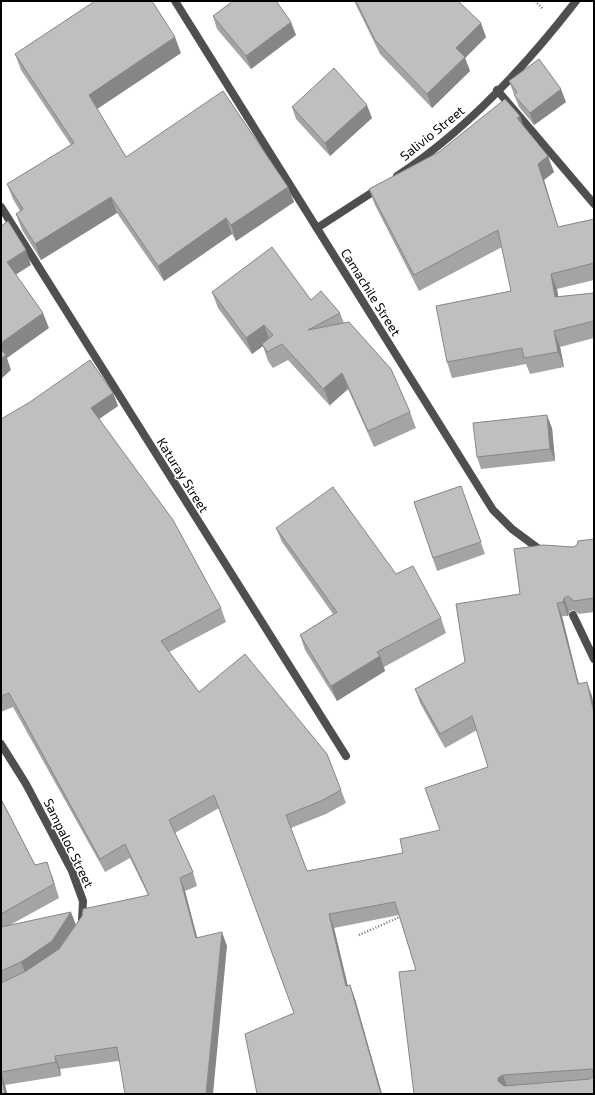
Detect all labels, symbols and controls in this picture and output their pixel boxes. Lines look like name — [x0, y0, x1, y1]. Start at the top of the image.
street label: Salivio Street — [397, 102, 467, 164]
street label: Camachile Street — [338, 245, 404, 339]
street label: Katuray Street — [154, 435, 212, 515]
street label: Sampaloc Street — [41, 796, 97, 890]

